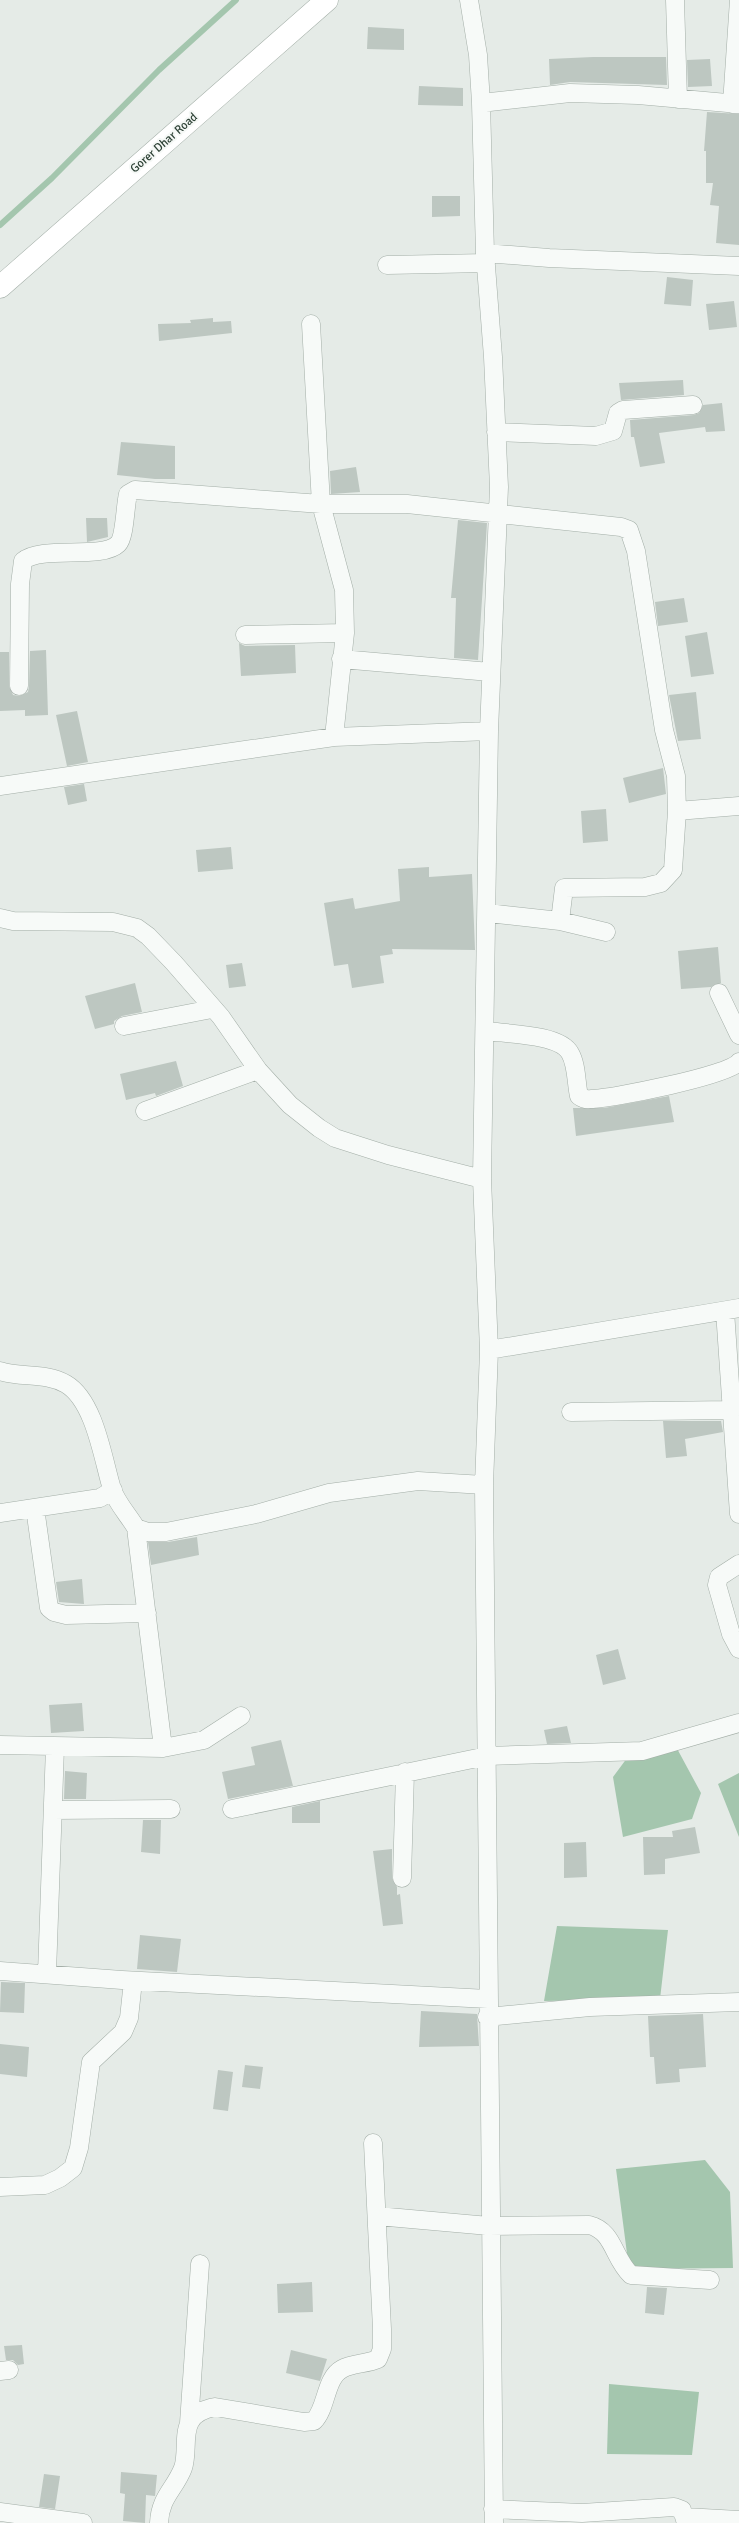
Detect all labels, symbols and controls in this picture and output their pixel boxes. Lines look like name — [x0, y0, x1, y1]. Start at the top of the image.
street label: Gorer Dhar Road — [127, 110, 201, 176]

